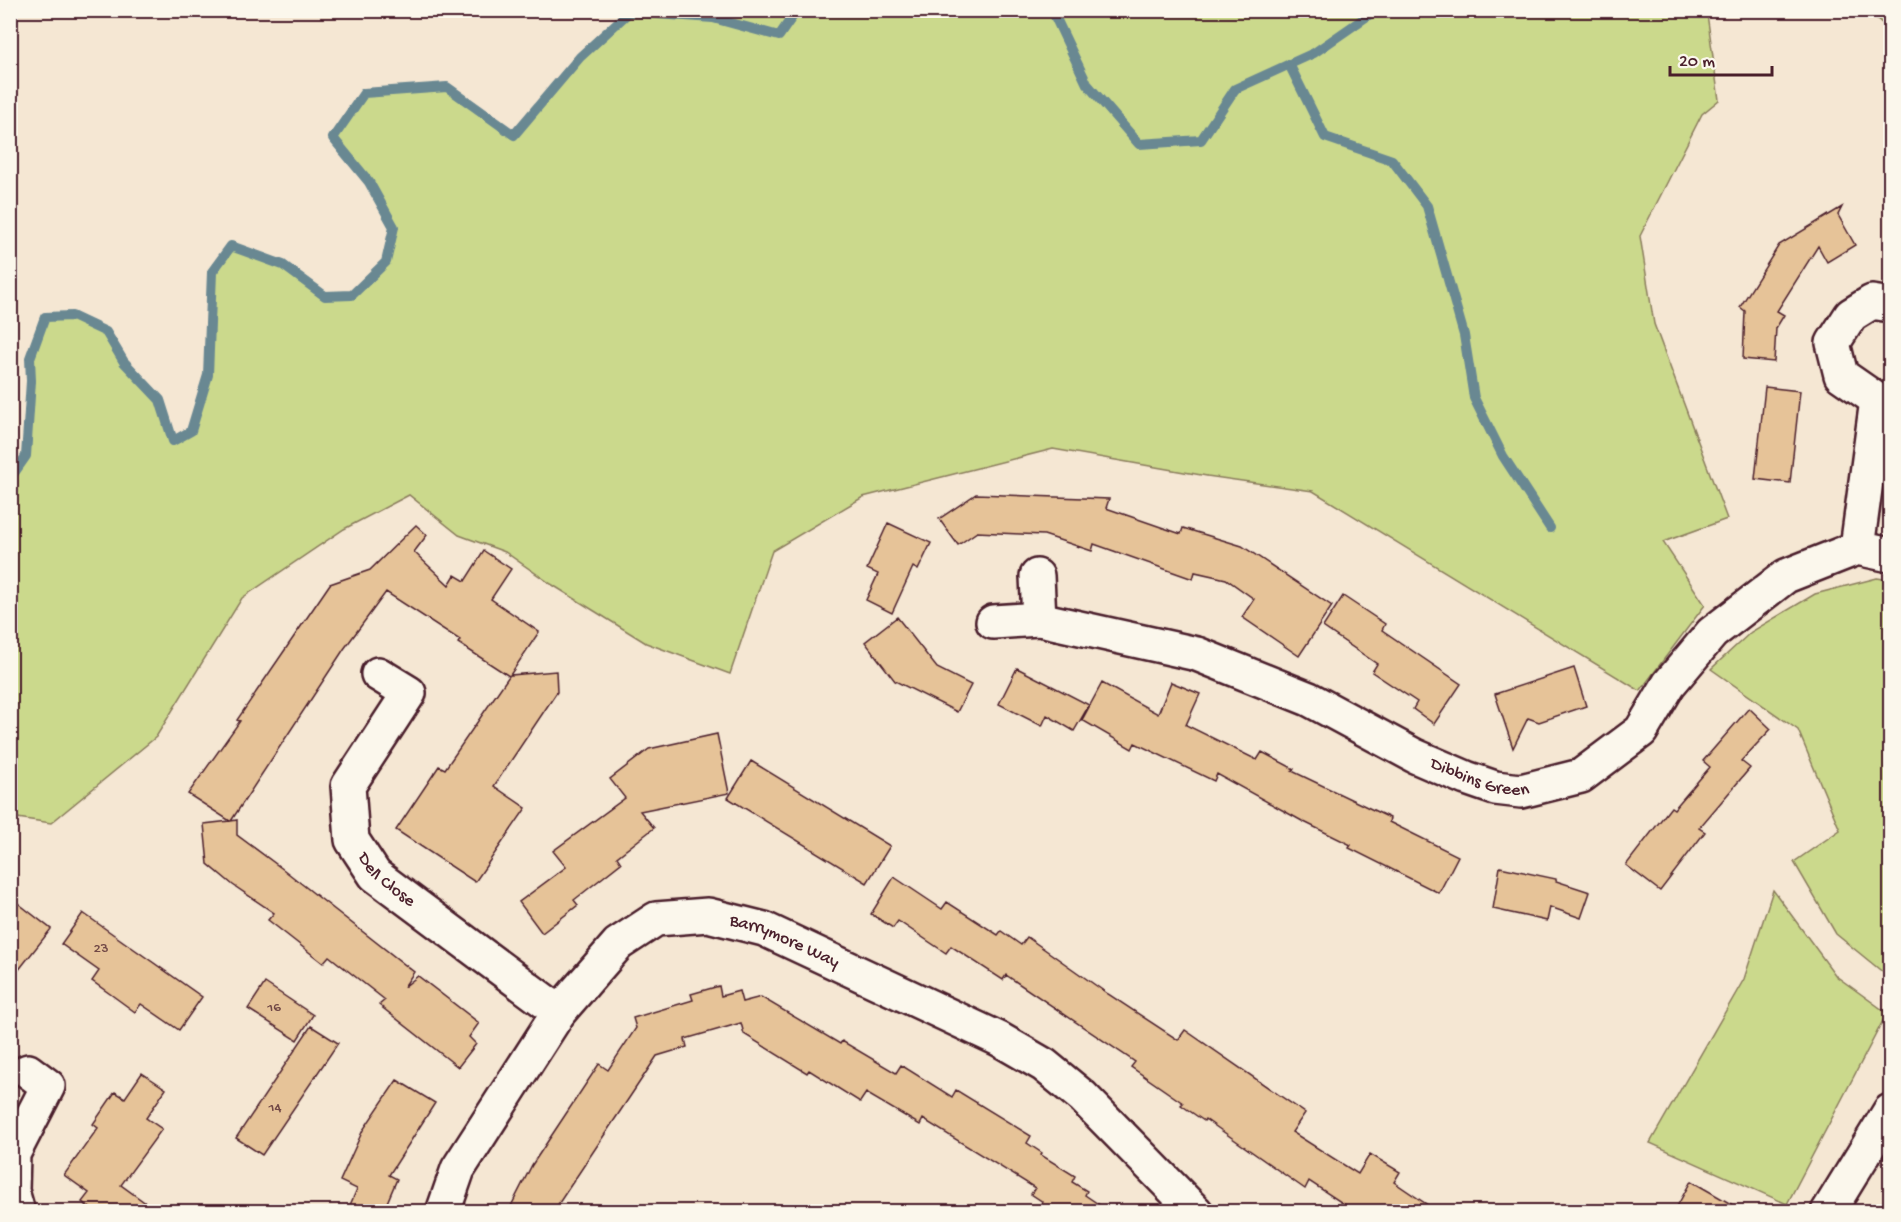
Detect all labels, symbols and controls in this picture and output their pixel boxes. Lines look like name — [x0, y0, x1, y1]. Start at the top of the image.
scale bar — [1670, 39, 1772, 77]
text: 20 m — [1679, 52, 1715, 73]
street label: Dibbins Green — [1426, 753, 1532, 801]
street label: Dell Close — [352, 848, 420, 912]
street label: Barrymore Way — [726, 910, 843, 973]
house number: 23 — [93, 940, 109, 958]
house number: 16 — [266, 999, 281, 1017]
house number: 14 — [267, 1099, 282, 1117]

